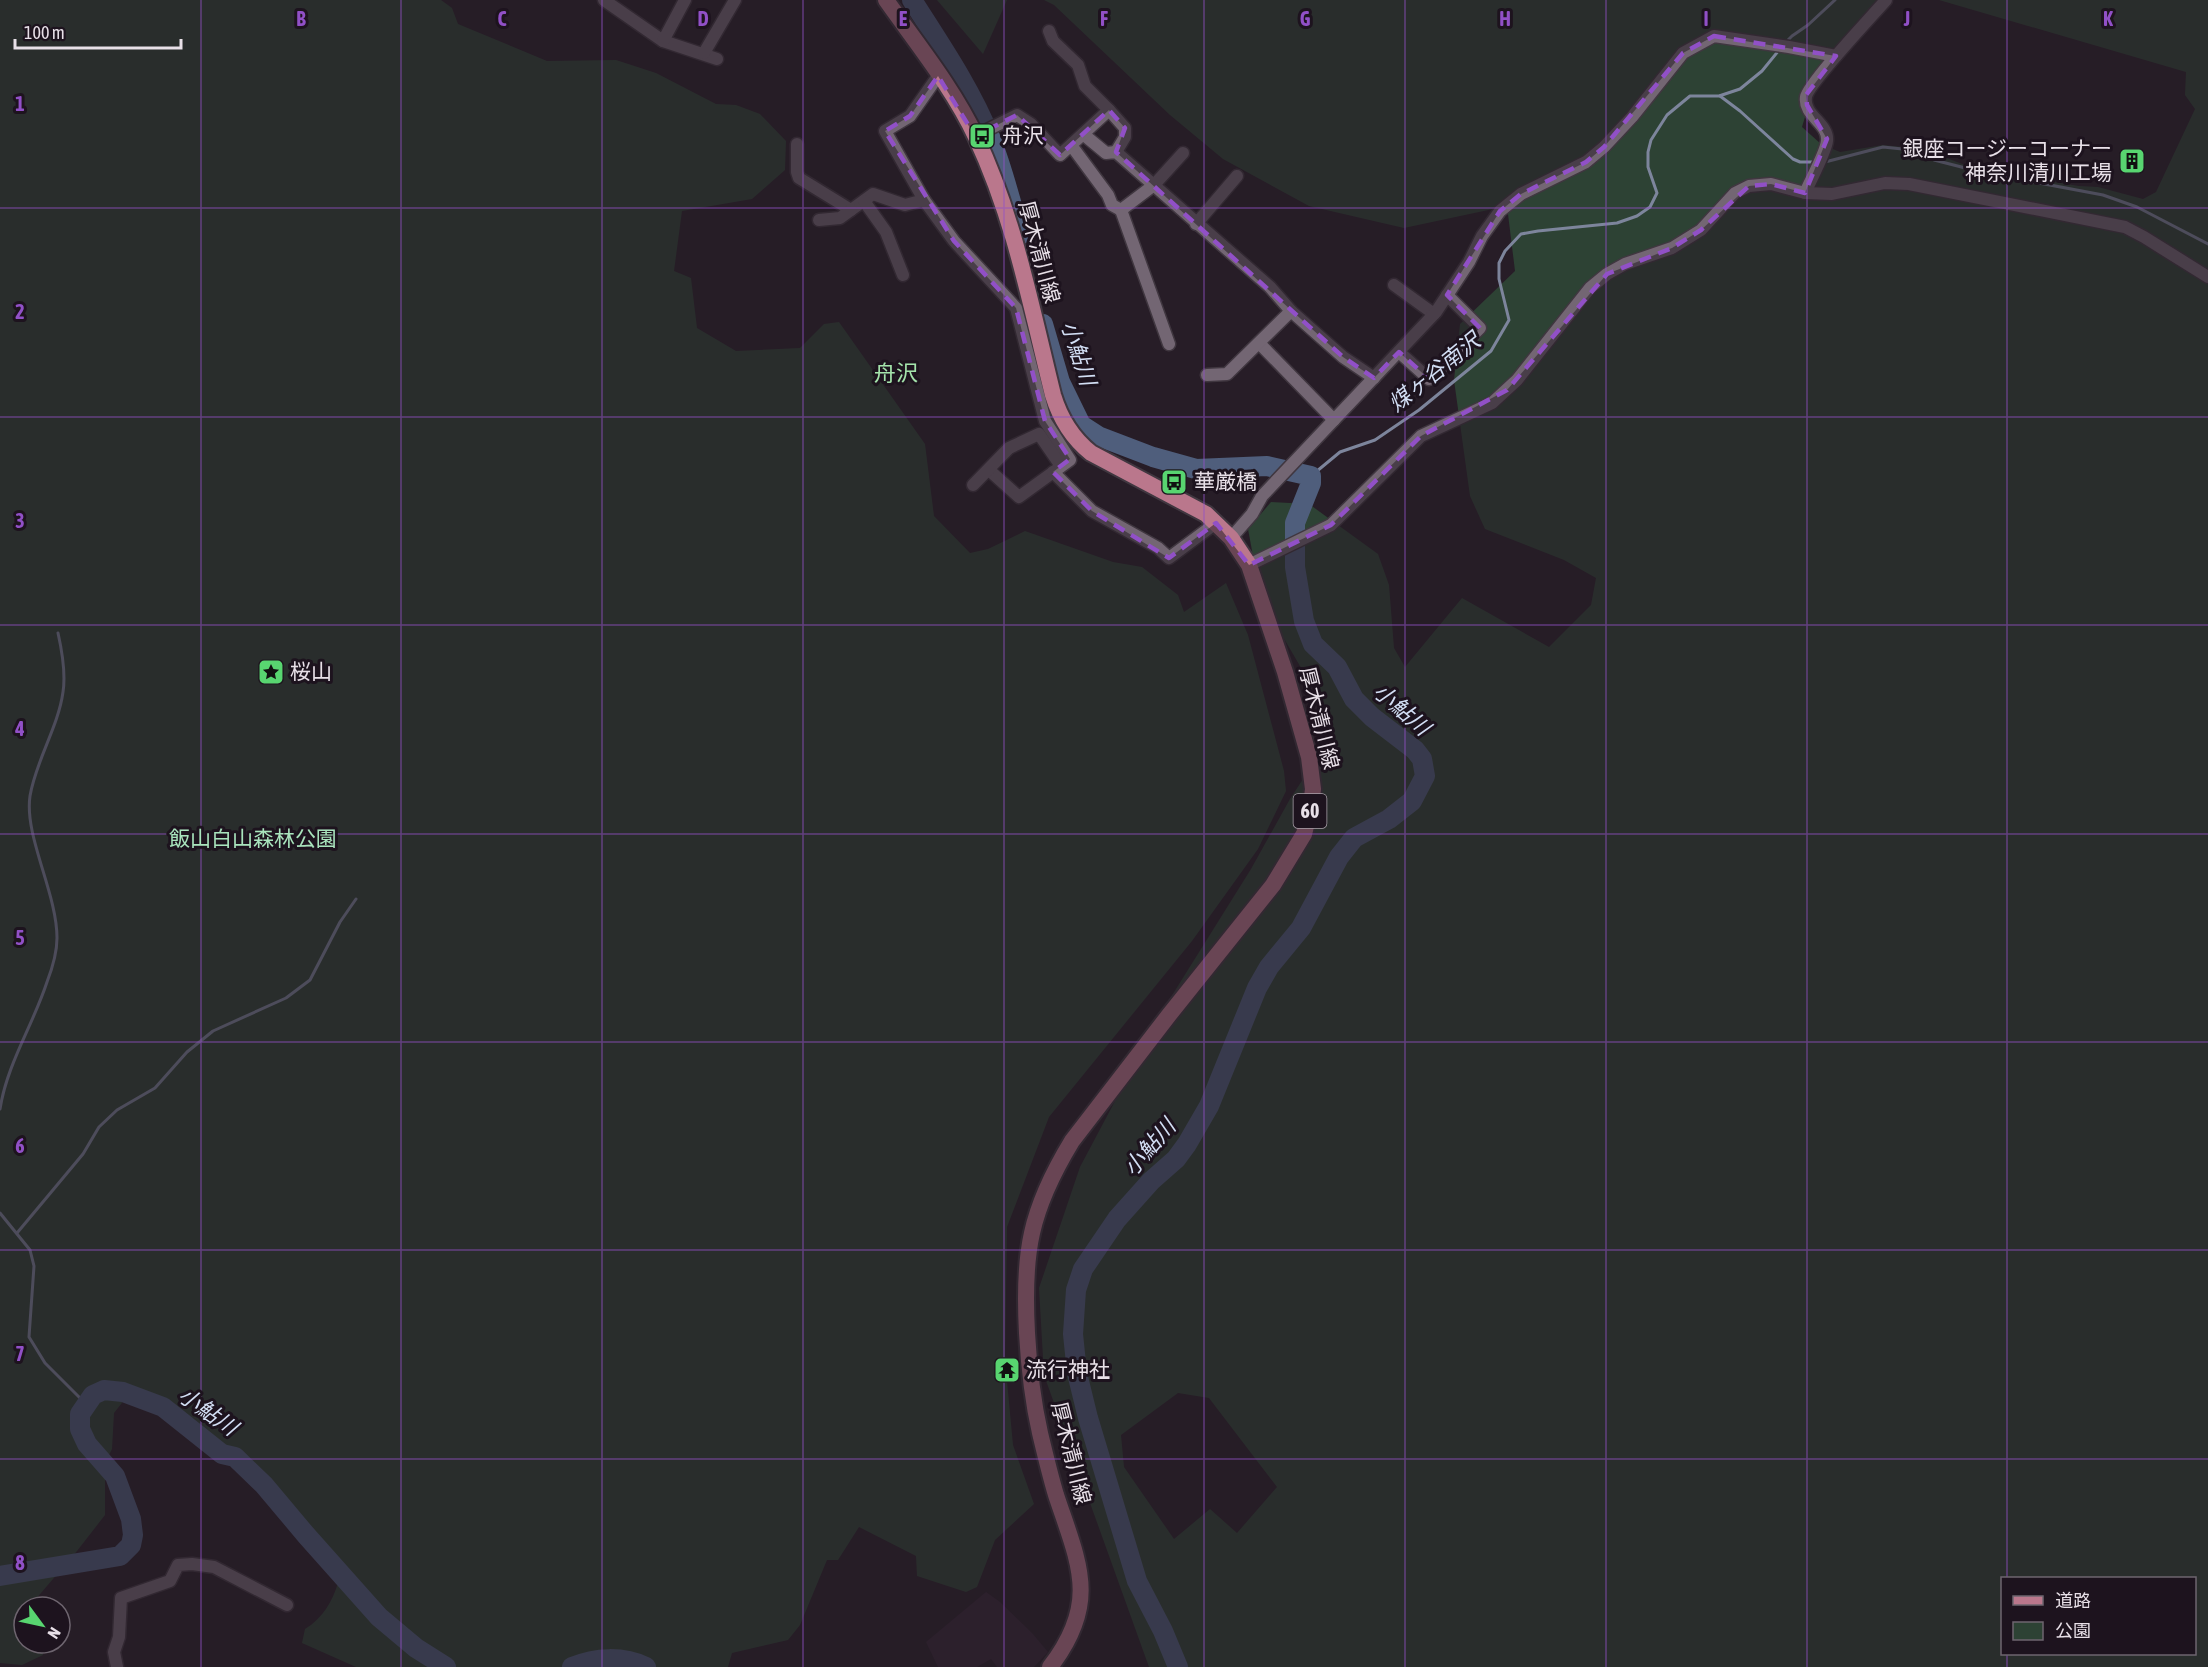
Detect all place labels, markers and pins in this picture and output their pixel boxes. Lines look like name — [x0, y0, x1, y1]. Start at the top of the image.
bus stop icon: 舟沢 — [967, 121, 997, 151]
place label: 舟沢 — [1002, 123, 1044, 147]
place label: 銀座コージーコーナー 神奈川清川工場 — [1902, 136, 2112, 184]
building icon: 銀座コージーコーナー 神奈川清川工場 — [2117, 146, 2147, 176]
bus stop icon: 華厳橋 — [1159, 467, 1189, 497]
place label: 華厳橋 — [1194, 469, 1257, 493]
place icon: 桜山 — [256, 657, 286, 687]
place label: 桜山 — [290, 659, 332, 683]
temple icon: 流行神社 — [992, 1355, 1022, 1385]
place label: 流行神社 — [1026, 1357, 1110, 1381]

